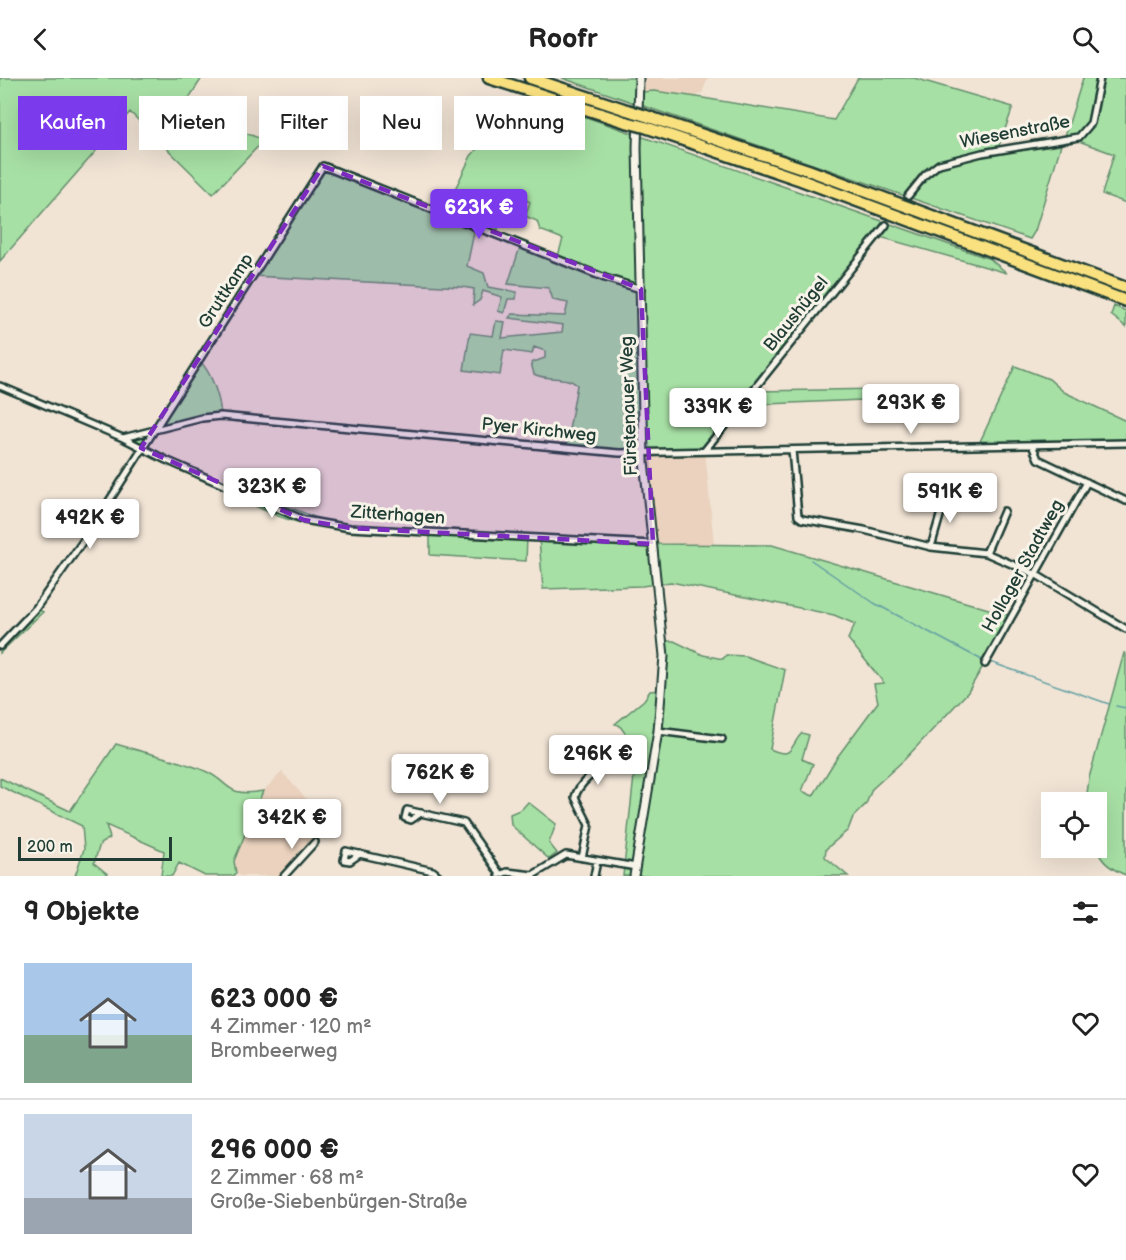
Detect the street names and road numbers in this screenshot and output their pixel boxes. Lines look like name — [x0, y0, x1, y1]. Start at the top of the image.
street label: Wiesenstraße — [958, 111, 1072, 153]
street label: Gruttkamp — [194, 250, 258, 332]
street label: Blaushügel — [759, 272, 833, 356]
street label: Fürstenauer Weg — [616, 336, 642, 476]
street label: Pyer Kirchweg — [480, 414, 598, 446]
street label: Hollager Stadtweg — [978, 496, 1068, 636]
street label: Zitterhagen — [349, 501, 446, 529]

